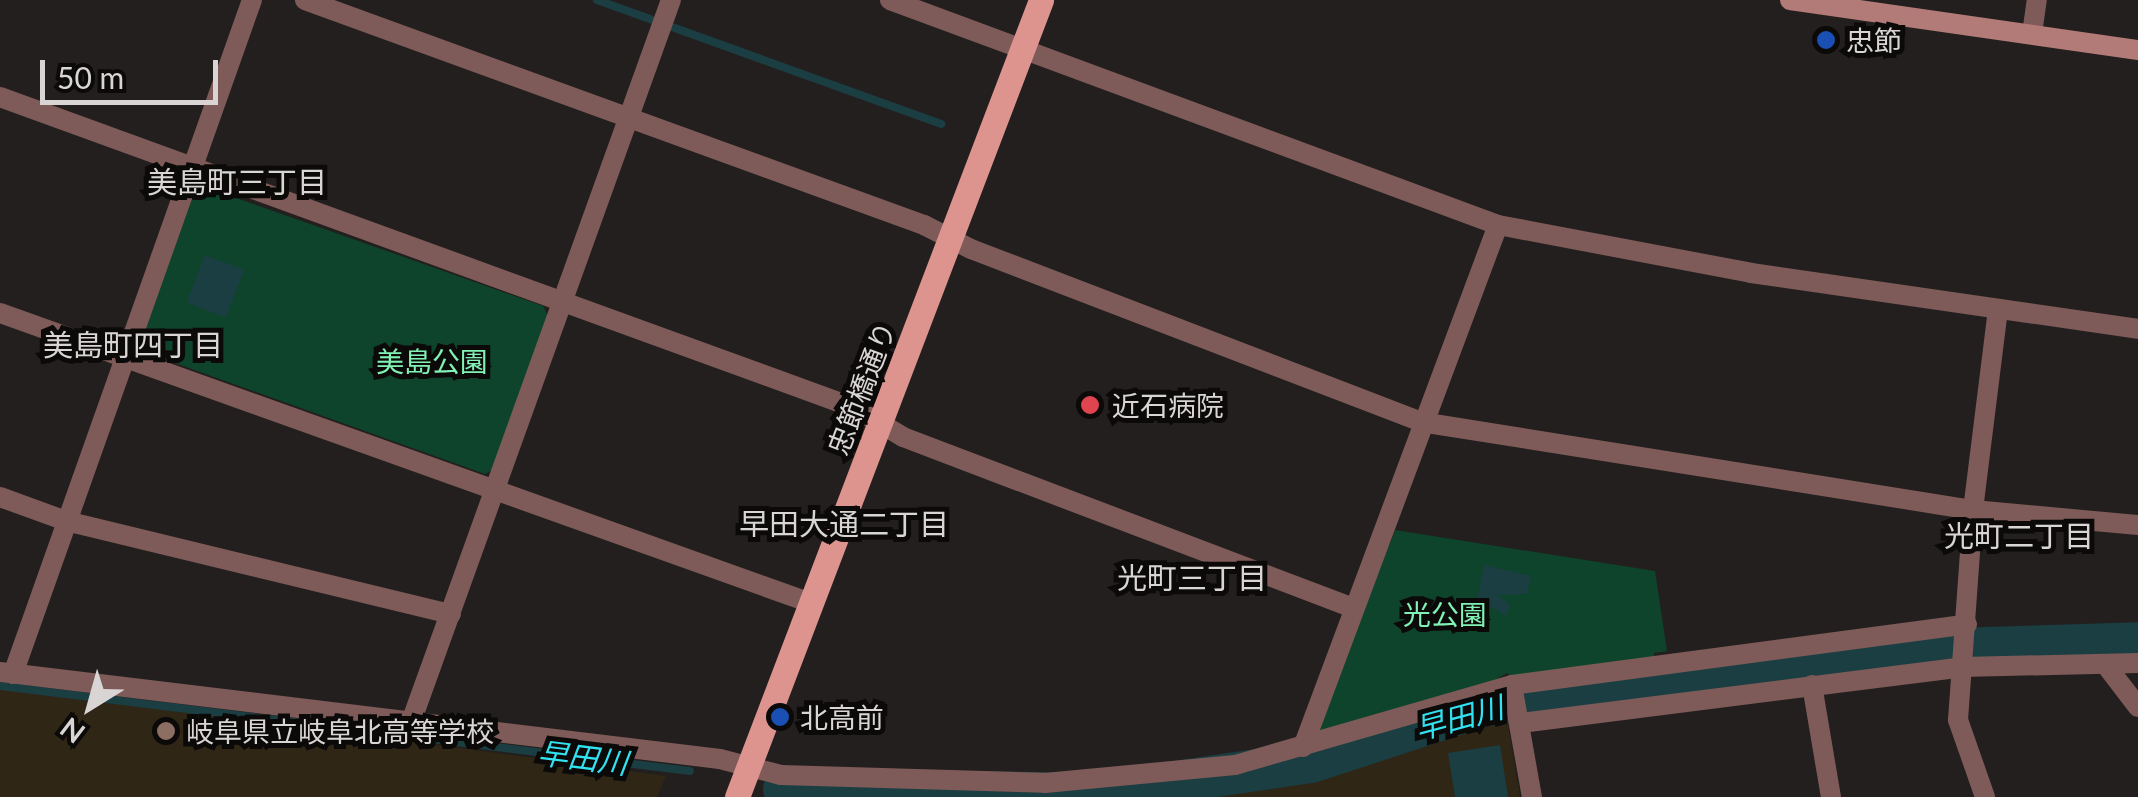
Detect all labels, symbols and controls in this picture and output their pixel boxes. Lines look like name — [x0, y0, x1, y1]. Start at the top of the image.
place label: 忠節 — [1846, 23, 1902, 57]
marker: 忠節 — [1815, 29, 1837, 51]
scale bar — [45, 40, 222, 102]
text: 50 m — [57, 59, 124, 95]
district label: 美島町三丁目 — [147, 163, 327, 199]
street label: 忠節橋通り — [820, 317, 902, 459]
district label: 美島町四丁目 — [43, 326, 223, 362]
park label: 美島公園 — [376, 344, 488, 378]
place label: 近石病院 — [1112, 388, 1224, 422]
marker: 近石病院 — [1077, 392, 1103, 418]
district label: 早田大通二丁目 — [739, 505, 949, 541]
district label: 光町二丁目 — [1944, 517, 2094, 553]
district label: 光町三丁目 — [1117, 559, 1267, 595]
park label: 光公園 — [1403, 597, 1487, 631]
north arrow — [40, 657, 140, 757]
water label: 早田川 — [1411, 688, 1507, 746]
place label: 北高前 — [800, 700, 884, 734]
marker: 北高前 — [769, 706, 791, 728]
text: N — [53, 711, 91, 751]
place label: 岐阜県立岐阜北高等学校 — [186, 714, 494, 748]
marker: 岐阜県立岐阜北高等学校 — [155, 720, 177, 742]
water label: 早田川 — [536, 734, 630, 780]

